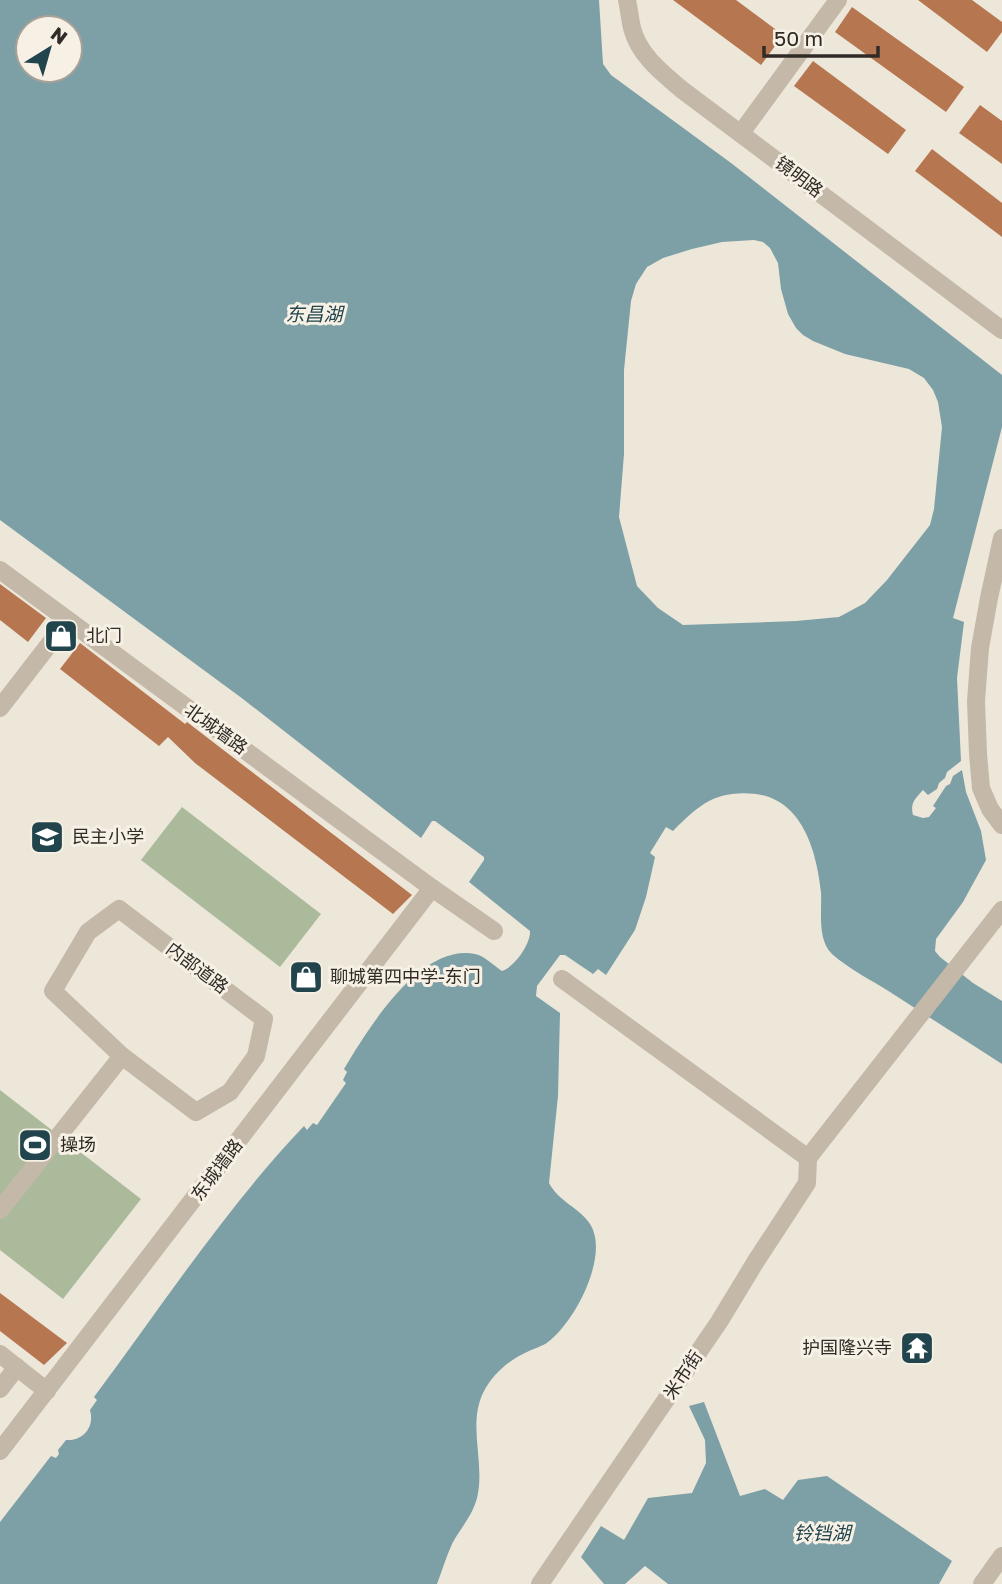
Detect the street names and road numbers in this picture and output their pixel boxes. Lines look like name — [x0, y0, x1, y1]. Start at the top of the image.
street label: 镜明路 — [771, 151, 828, 201]
street label: 北城墙路 — [181, 698, 252, 758]
street label: 内部道路 — [162, 937, 233, 998]
street label: 东城墙路 — [186, 1134, 247, 1205]
street label: 米市街 — [658, 1346, 706, 1403]

